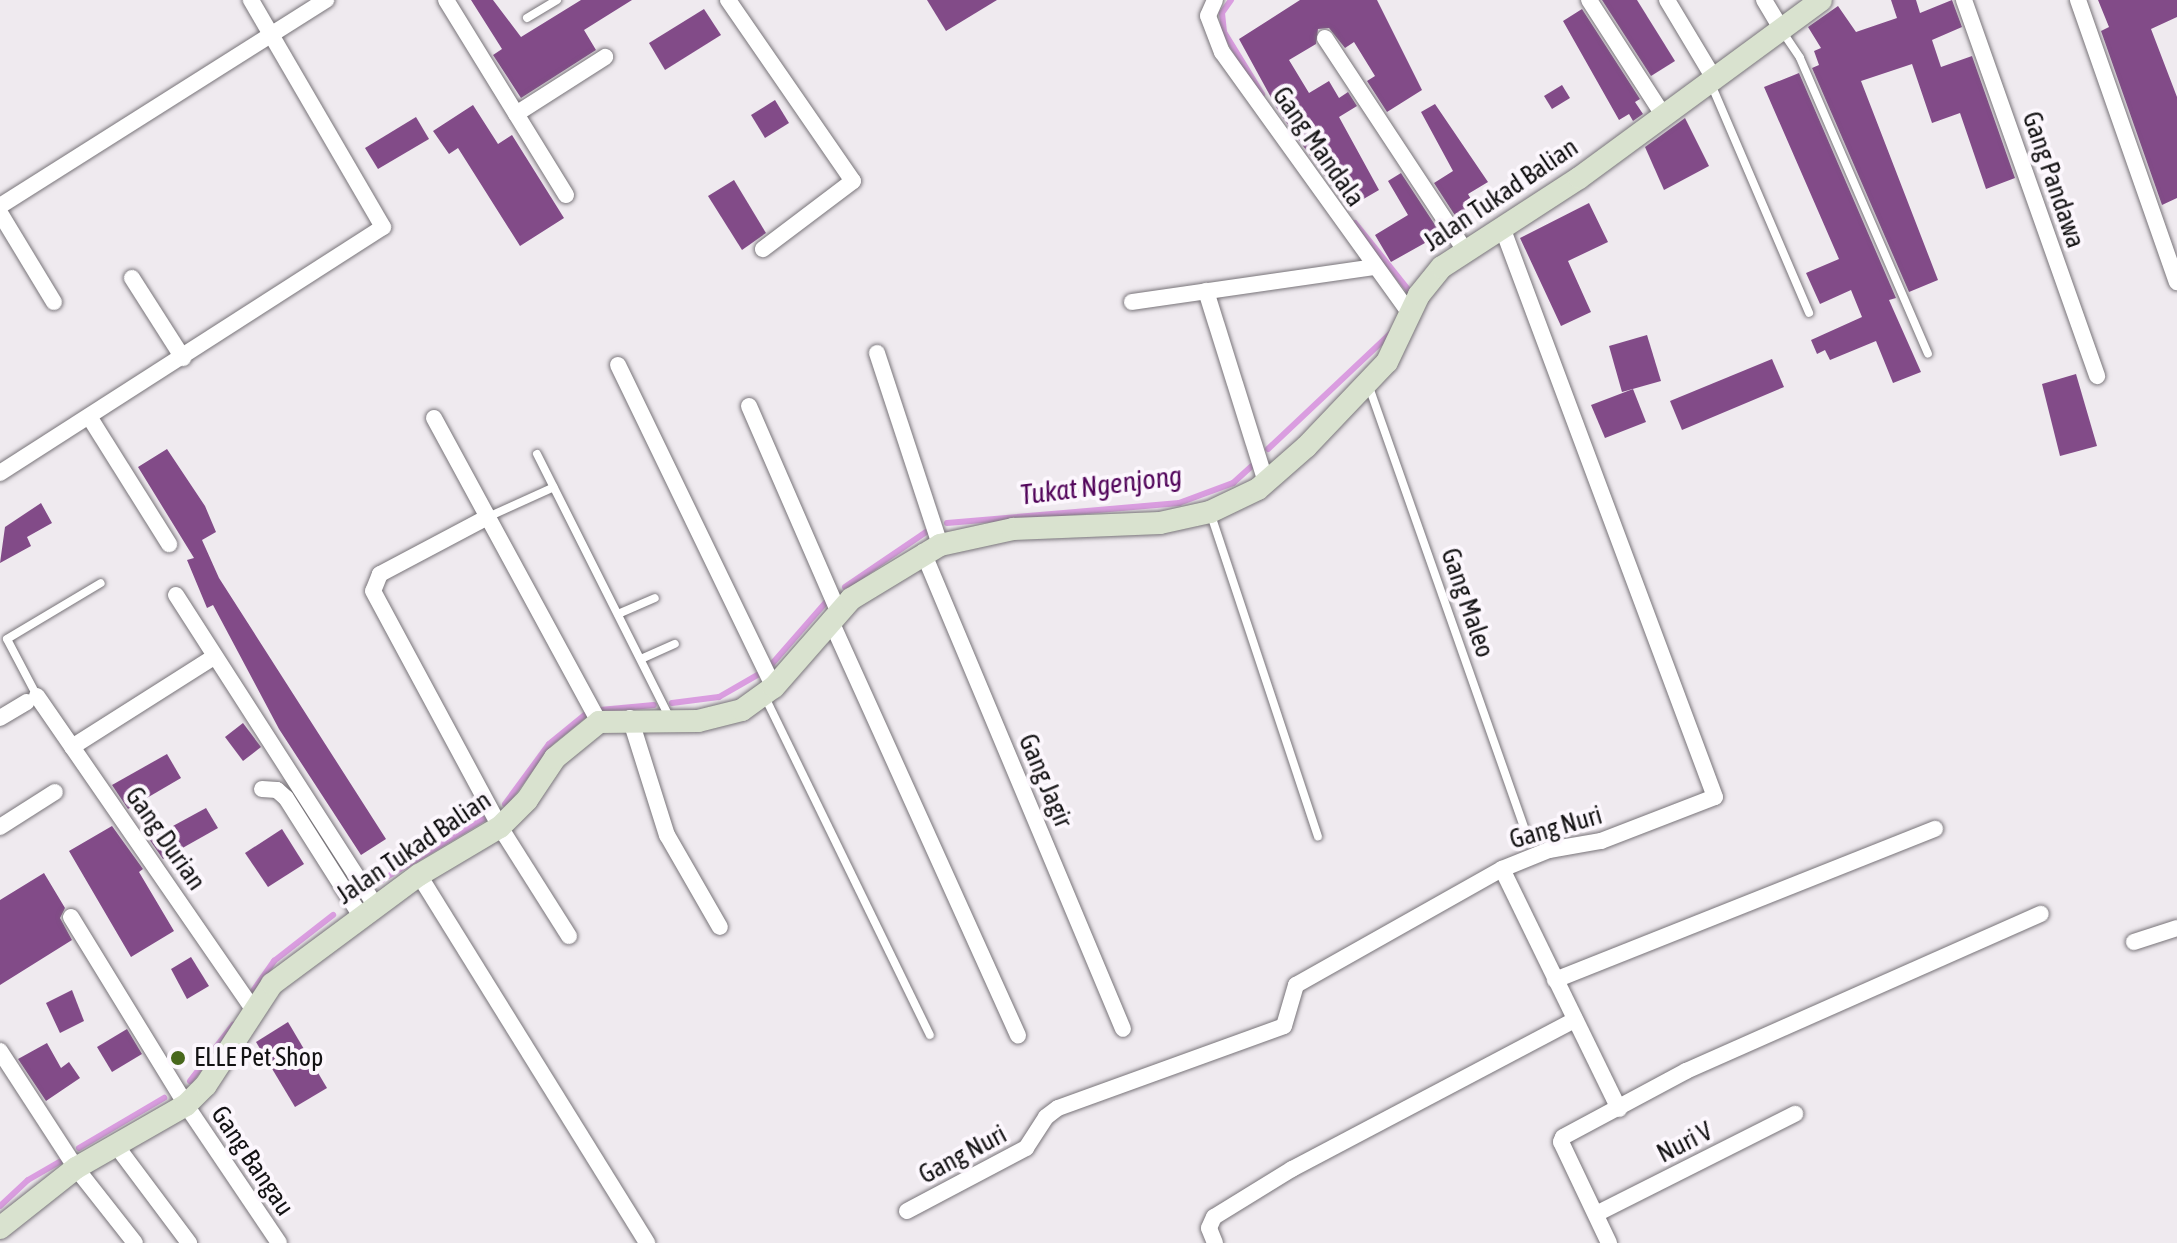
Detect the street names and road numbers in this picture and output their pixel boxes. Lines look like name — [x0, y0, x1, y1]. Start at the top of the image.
street label: Gang Mandala — [1265, 81, 1371, 213]
street label: Gang Pandawa — [2015, 108, 2091, 252]
street label: Jalan Tukad Balian — [1418, 132, 1584, 258]
street label: Gang Maleo — [1434, 544, 1500, 662]
street label: Gang Jagir — [1011, 730, 1079, 832]
street label: Gang Durian — [118, 781, 212, 897]
street label: Jalan Tukad Balian — [331, 785, 497, 911]
street label: Gang Nuri — [1506, 800, 1606, 856]
street label: Gang Bangau — [204, 1100, 300, 1222]
street label: Nuri V — [1652, 1116, 1718, 1170]
street label: Gang Nuri — [914, 1119, 1012, 1191]

